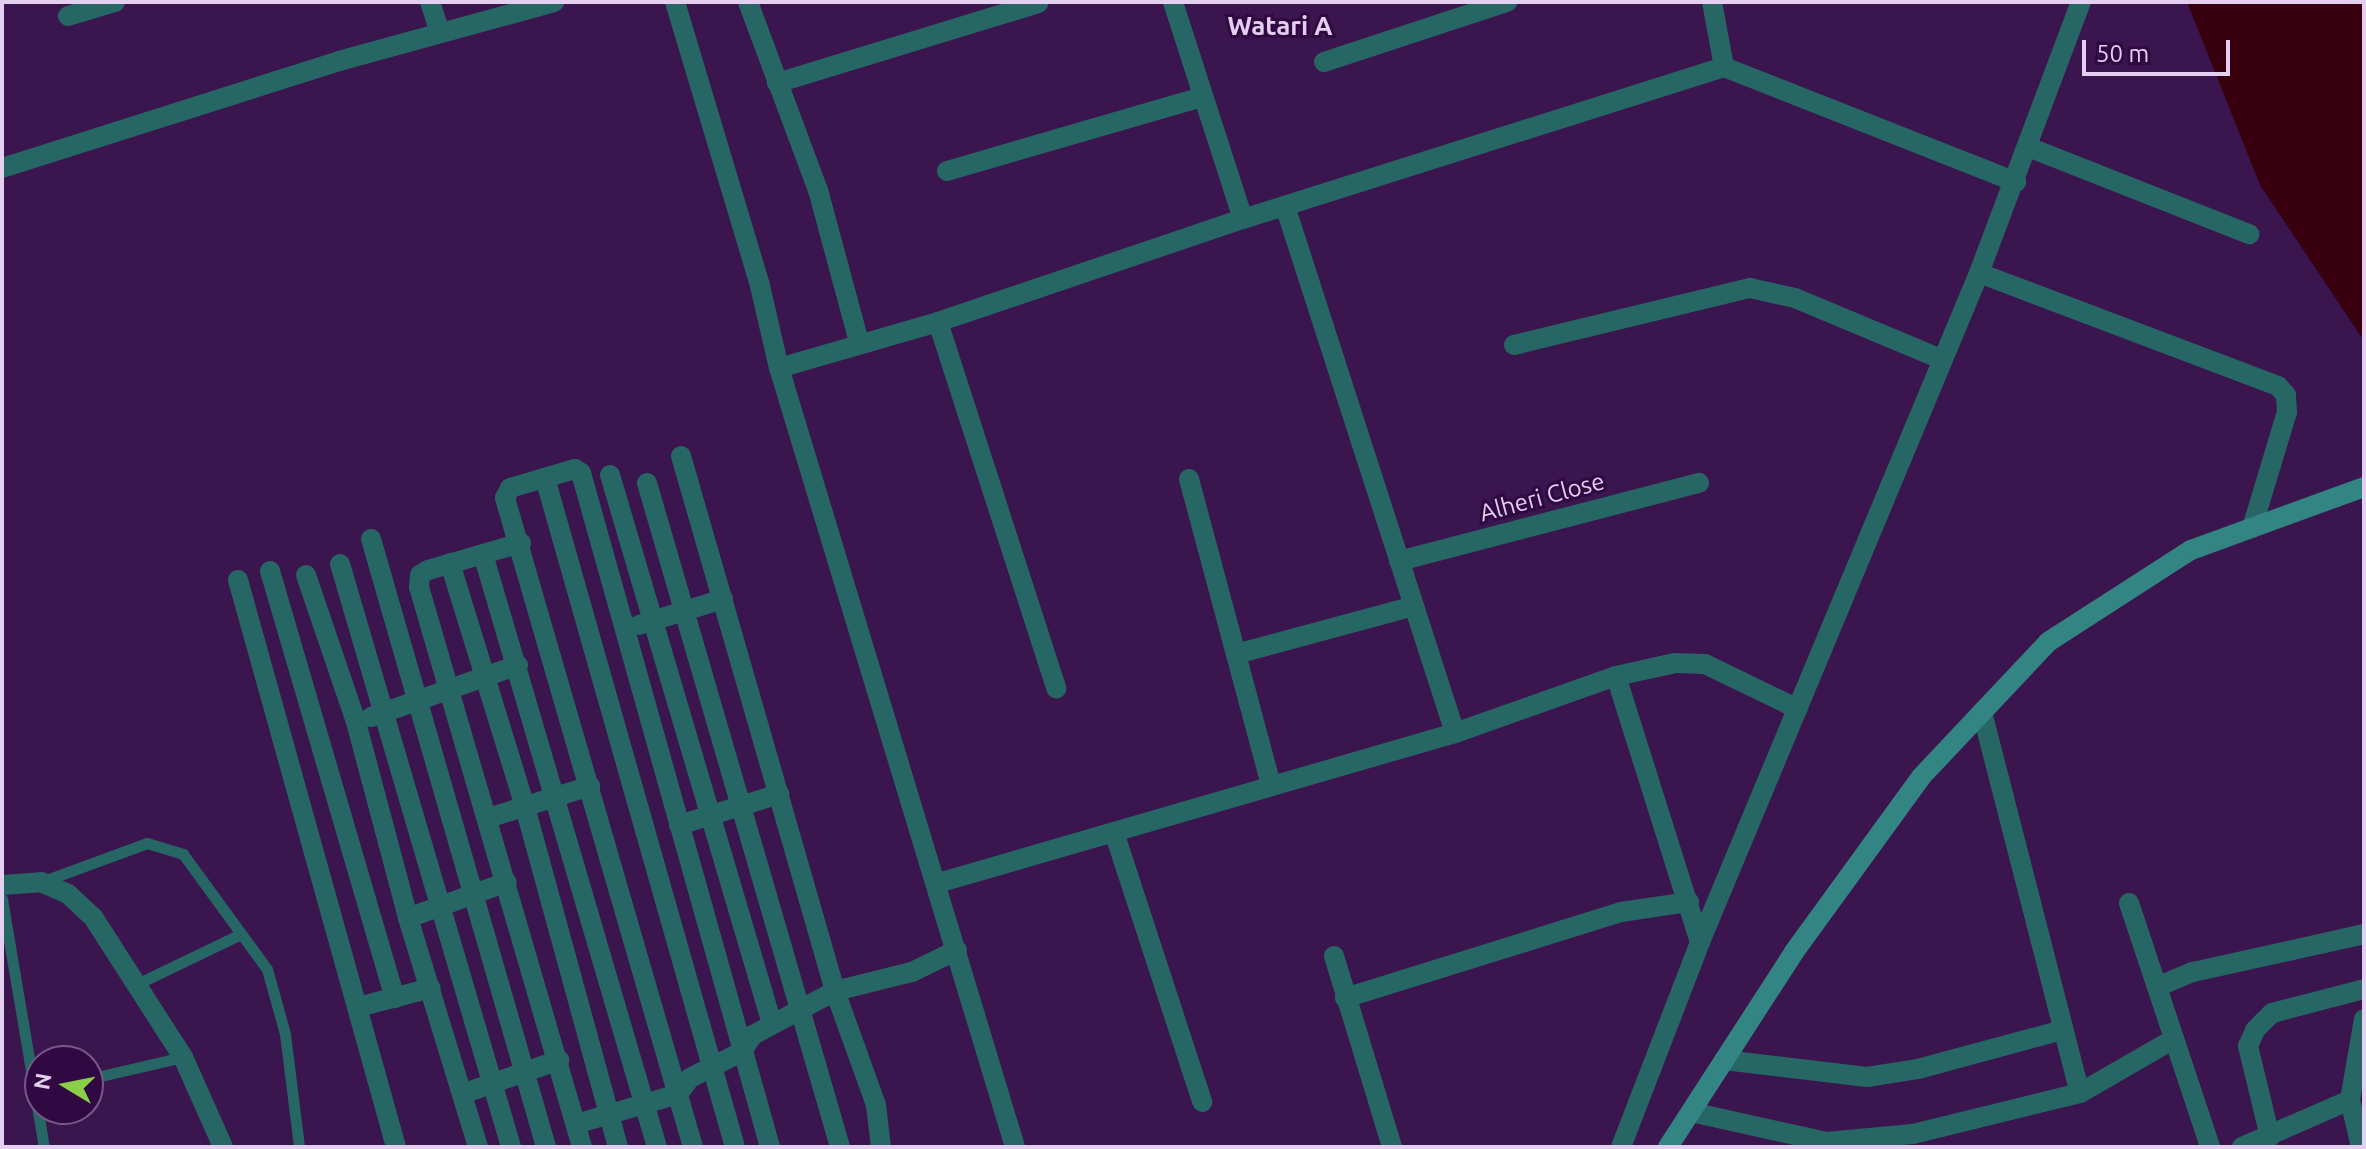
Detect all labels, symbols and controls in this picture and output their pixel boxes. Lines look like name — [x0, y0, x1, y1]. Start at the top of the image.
district label: Watari A — [1227, 10, 1333, 42]
scale bar — [2086, 24, 2234, 74]
text: 50 m — [2096, 40, 2149, 67]
street label: Alheri Close — [1476, 467, 1608, 527]
north arrow — [24, 1045, 104, 1125]
text: N — [28, 1071, 56, 1091]

